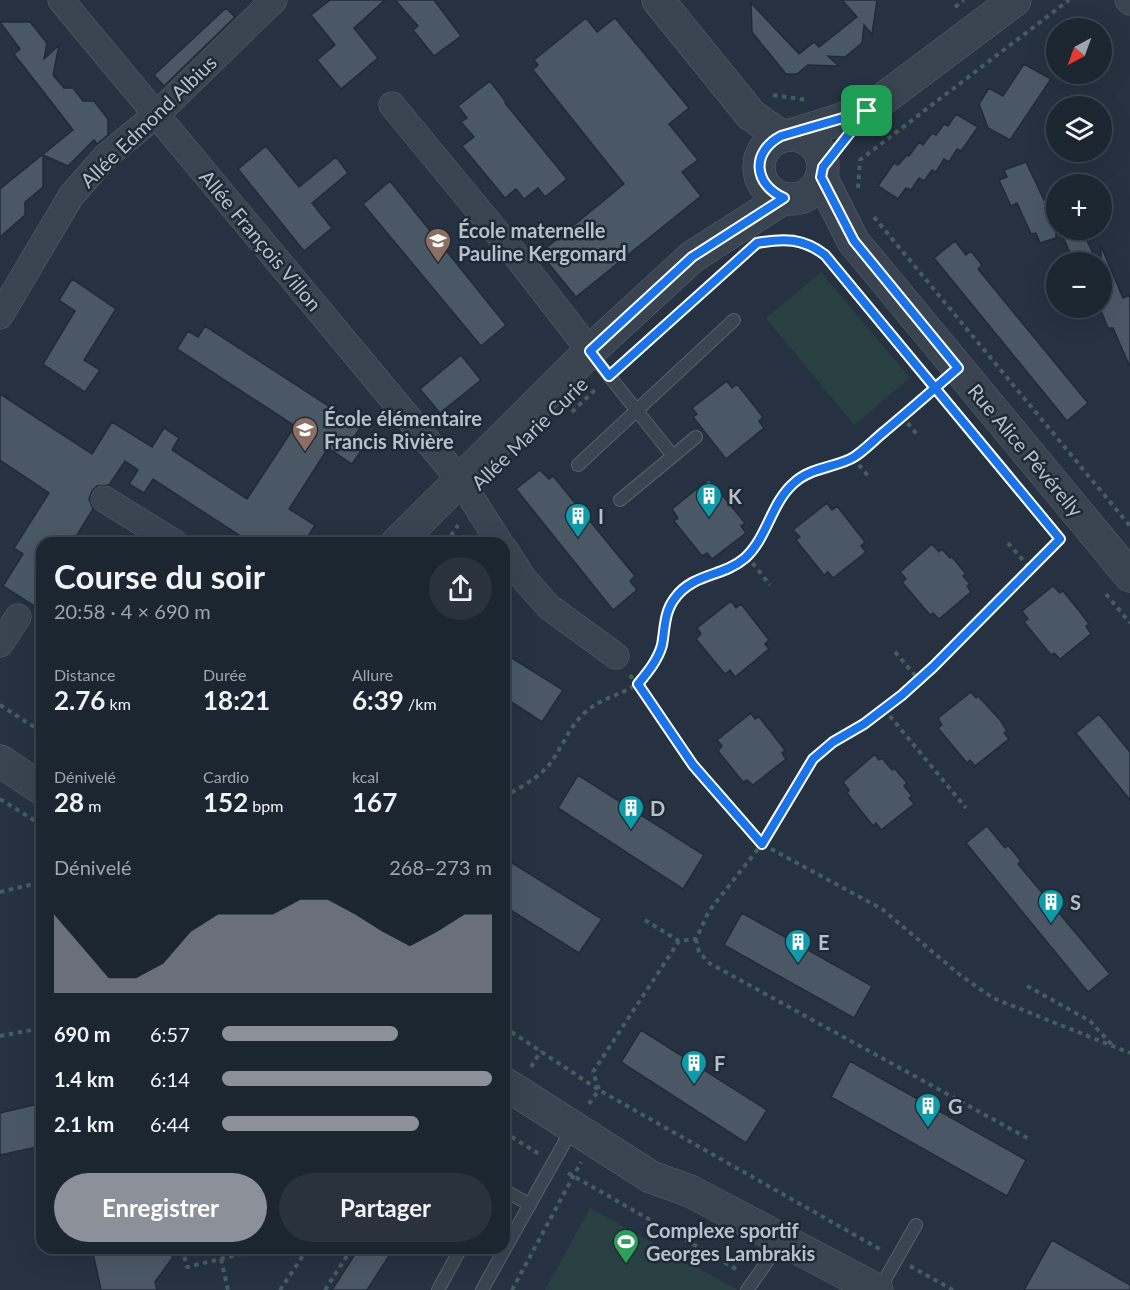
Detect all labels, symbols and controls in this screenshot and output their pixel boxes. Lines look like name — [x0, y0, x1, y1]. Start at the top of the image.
north arrow — [1046, 18, 1112, 84]
map controls — [1046, 18, 1112, 318]
street label: Allée Edmond Albius — [75, 50, 221, 192]
pin — [841, 85, 892, 136]
icon: arrive — [850, 94, 883, 127]
button: layers — [1046, 96, 1112, 162]
street label: Allée François Villon — [195, 165, 327, 315]
button: + — [1046, 174, 1112, 240]
place label: École maternelle Pauline Kergomard — [458, 218, 627, 265]
school or university icon: École maternelle Pauline Kergomard — [423, 226, 453, 264]
button: − — [1046, 252, 1112, 318]
street label: Allée Marie Curie — [466, 372, 592, 494]
street label: Rue Alice Pévérelly — [963, 379, 1089, 522]
place label: École élémentaire Francis Rivière — [324, 406, 482, 453]
school or university icon: École élémentaire Francis Rivière — [290, 415, 320, 453]
building icon: K — [694, 481, 724, 519]
place label: K — [728, 484, 742, 508]
building icon: I — [563, 501, 593, 539]
place label: I — [598, 504, 604, 528]
text: Course du soir — [54, 556, 265, 596]
button: share — [429, 557, 492, 620]
text: 20:58 · 4 × 690 m — [54, 599, 211, 623]
text: Distance — [54, 665, 115, 684]
text: Durée — [203, 665, 246, 684]
text: Allure — [352, 665, 393, 684]
text: 2.76 — [54, 684, 105, 716]
text: 18:21 — [203, 684, 270, 716]
text: 6:39 — [352, 684, 404, 716]
text: km — [105, 694, 131, 713]
text: /km — [404, 694, 437, 713]
text: Dénivelé — [54, 767, 116, 786]
text: Cardio — [203, 767, 249, 786]
text: kcal — [352, 767, 379, 786]
text: 28 — [54, 786, 84, 818]
text: 152 — [203, 786, 248, 818]
text: 167 — [352, 786, 397, 818]
building icon: D — [616, 793, 646, 831]
text: m — [84, 796, 101, 815]
text: bpm — [248, 796, 283, 815]
place label: D — [650, 796, 665, 820]
text: Dénivelé — [54, 855, 131, 879]
text: 268–273 m — [389, 855, 492, 879]
building icon: S — [1036, 887, 1066, 925]
place label: S — [1070, 890, 1081, 914]
building icon: E — [783, 927, 813, 965]
place label: E — [818, 930, 830, 954]
text: 690 m — [54, 1022, 110, 1046]
text: 6:57 — [150, 1022, 190, 1046]
building icon: F — [679, 1048, 709, 1086]
place label: F — [714, 1051, 725, 1075]
text: 1.4 km — [54, 1067, 114, 1091]
text: 6:14 — [150, 1067, 190, 1091]
building icon: G — [913, 1091, 943, 1129]
place label: G — [948, 1094, 963, 1118]
text: 2.1 km — [54, 1112, 114, 1136]
text: 6:44 — [150, 1112, 190, 1136]
button: Enregistrer — [54, 1173, 267, 1242]
button: Partager — [279, 1173, 492, 1242]
place label: Complexe sportif Georges Lambrakis — [646, 1218, 816, 1265]
sports icon: Complexe sportif Georges Lambrakis — [611, 1227, 641, 1265]

